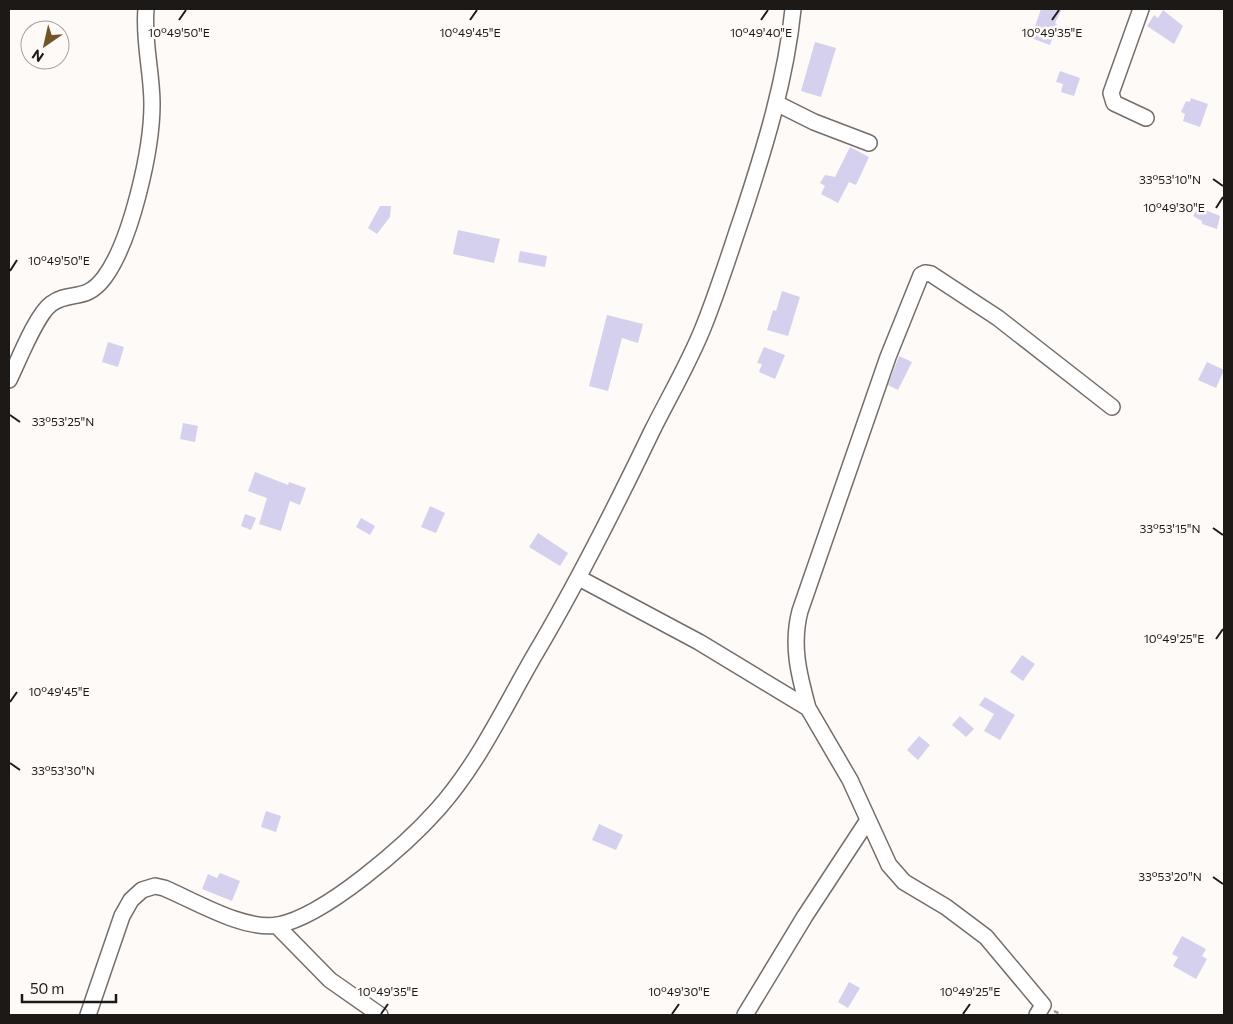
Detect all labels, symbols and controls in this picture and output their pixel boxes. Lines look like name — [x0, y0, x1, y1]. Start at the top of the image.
north arrow — [20, 20, 70, 70]
text: 10°49'50"E — [148, 25, 210, 39]
text: 10°49'45"E — [439, 25, 501, 39]
text: 10°49'40"E — [730, 25, 792, 39]
text: 10°49'35"E — [1022, 25, 1082, 39]
text: N — [28, 46, 47, 66]
text: 33°53'10"N — [1139, 172, 1201, 186]
text: 10°49'30"E — [1143, 200, 1205, 214]
text: 10°49'50"E — [28, 253, 90, 267]
text: 33°53'25"N — [32, 414, 94, 428]
text: 33°53'15"N — [1140, 521, 1200, 535]
text: 10°49'25"E — [1144, 631, 1204, 645]
text: 10°49'45"E — [28, 684, 90, 698]
text: 33°53'30"N — [31, 763, 95, 777]
text: 33°53'20"N — [1138, 869, 1202, 883]
scale bar — [22, 972, 116, 1004]
text: 50 m — [30, 979, 64, 997]
text: 10°49'35"E — [358, 984, 418, 998]
text: 10°49'30"E — [648, 984, 710, 998]
text: 10°49'25"E — [940, 984, 1000, 998]

